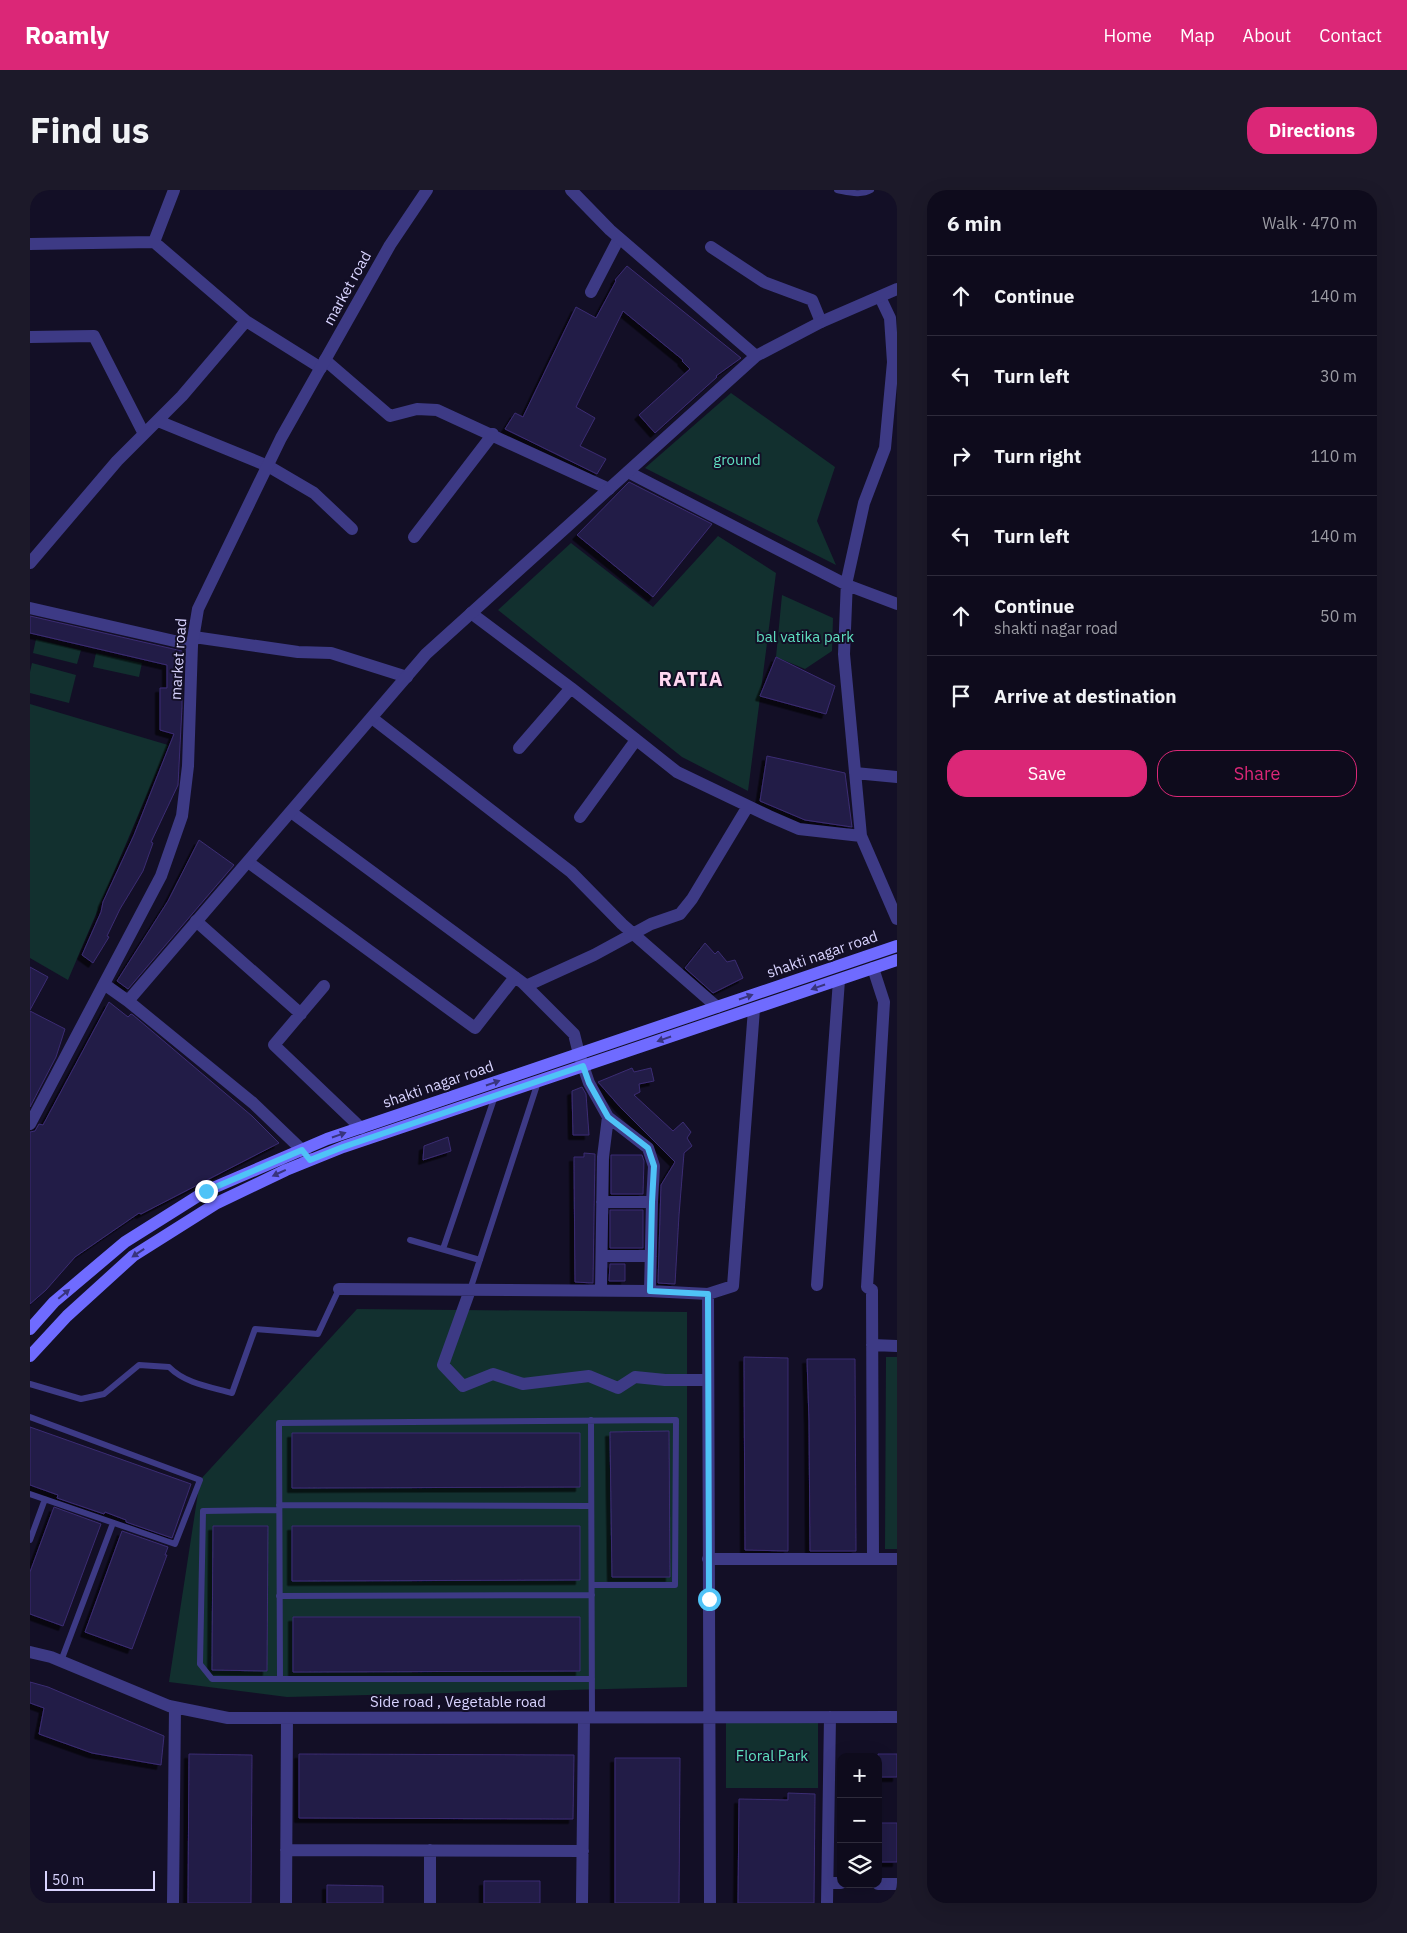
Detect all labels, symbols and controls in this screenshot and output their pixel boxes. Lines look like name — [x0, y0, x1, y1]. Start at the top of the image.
text: Roamly — [25, 19, 109, 51]
text: Home — [1104, 24, 1152, 47]
text: Map — [1180, 24, 1215, 47]
text: About — [1243, 24, 1291, 47]
text: Contact — [1319, 24, 1382, 47]
text: Find us — [30, 107, 149, 153]
button: Directions — [1247, 107, 1377, 154]
text: 6 min — [947, 209, 1002, 237]
text: Walk · 470 m — [1262, 213, 1357, 233]
street label: market road — [319, 248, 375, 328]
icon: ahead — [947, 282, 975, 310]
text: Continue — [994, 284, 1074, 308]
text: 140 m — [1310, 286, 1357, 306]
icon: left — [947, 362, 975, 390]
text: Turn left — [994, 364, 1070, 388]
text: 30 m — [1320, 366, 1357, 386]
icon: right — [947, 442, 975, 470]
text: Turn right — [994, 444, 1081, 468]
text: 110 m — [1310, 446, 1357, 466]
park label: ground — [713, 450, 761, 469]
icon: left — [947, 522, 975, 550]
text: Turn left — [994, 524, 1070, 548]
text: 140 m — [1310, 526, 1357, 546]
text: Continue — [994, 594, 1074, 618]
icon: ahead — [947, 602, 975, 630]
text: 50 m — [1320, 606, 1357, 626]
street label: market road — [166, 618, 190, 700]
text: shakti nagar road — [994, 618, 1118, 638]
park label: bal vatika park — [756, 627, 854, 646]
district label: RATIA — [659, 665, 723, 692]
icon: arrive — [947, 682, 975, 710]
text: Arrive at destination — [994, 684, 1177, 708]
button: Save — [947, 750, 1147, 797]
button: Share — [1157, 750, 1357, 797]
street label: shakti nagar road — [764, 926, 880, 982]
one-way arrow — [810, 984, 825, 991]
one-way arrow — [739, 993, 754, 1001]
one-way arrow — [656, 1035, 671, 1043]
street label: shakti nagar road — [380, 1056, 496, 1112]
one-way arrow — [485, 1079, 500, 1086]
one-way arrow — [331, 1131, 346, 1139]
one-way arrow — [272, 1169, 286, 1177]
route end — [195, 1180, 218, 1203]
one-way arrow — [131, 1248, 145, 1258]
one-way arrow — [57, 1288, 69, 1300]
route start — [698, 1588, 721, 1611]
street label: Side road , Vegetable road — [370, 1692, 546, 1711]
park label: Floral Park — [736, 1746, 808, 1765]
map controls — [837, 1753, 882, 1888]
button: + — [837, 1753, 882, 1798]
button: − — [837, 1798, 882, 1843]
button: layers — [837, 1843, 882, 1888]
scale bar — [45, 1868, 155, 1891]
text: 50 m — [52, 1871, 84, 1889]

